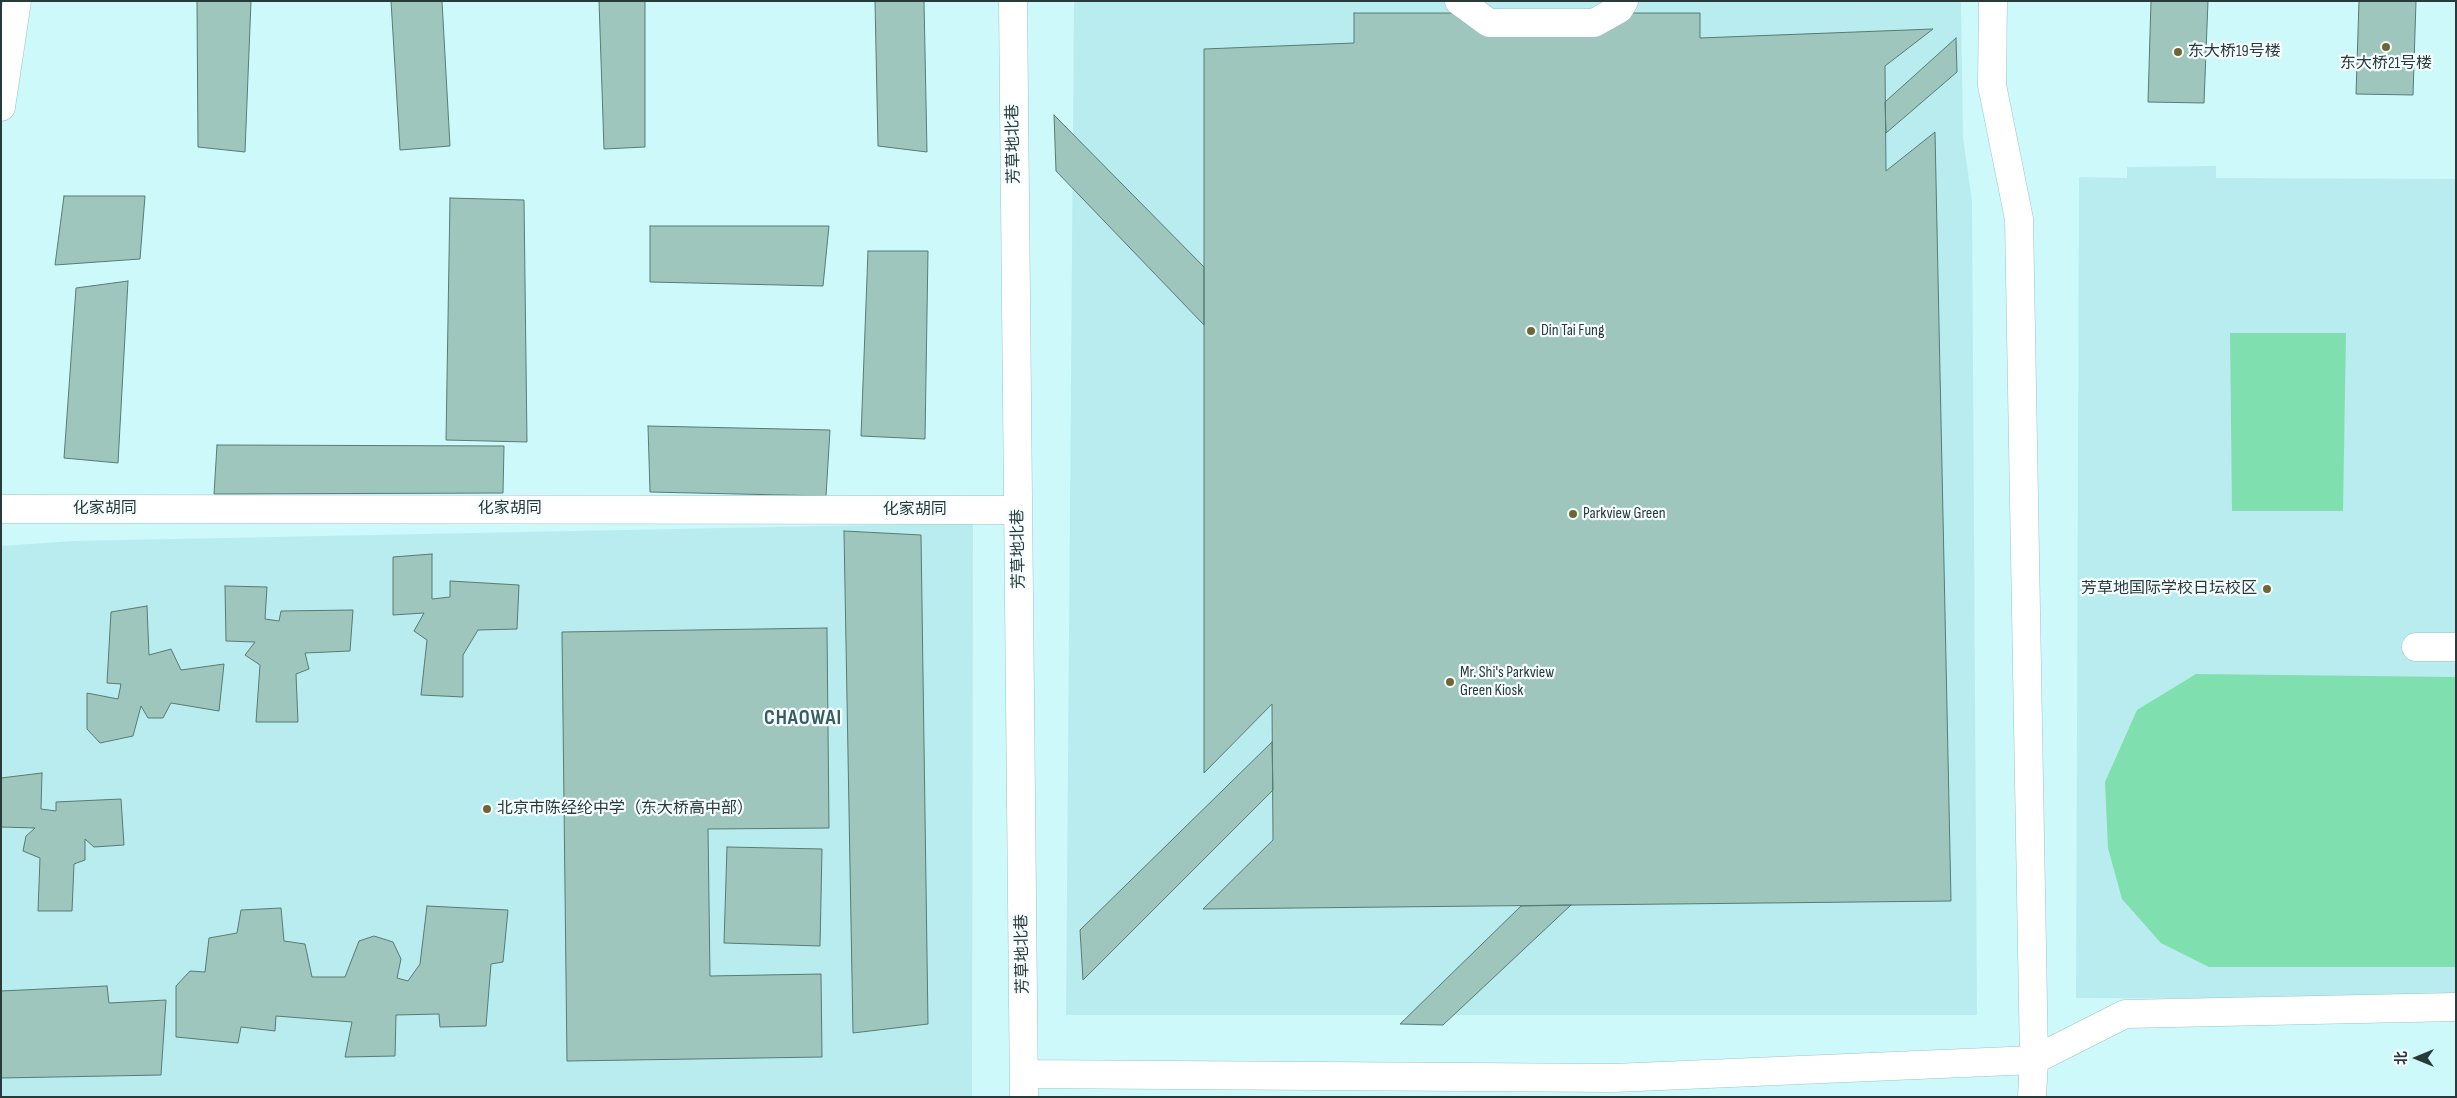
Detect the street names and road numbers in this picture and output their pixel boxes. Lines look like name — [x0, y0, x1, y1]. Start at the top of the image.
street label: 芳草地北巷 — [1004, 104, 1024, 184]
street label: 化家胡同 — [73, 499, 137, 519]
street label: 化家胡同 — [478, 499, 542, 519]
street label: 化家胡同 — [883, 500, 947, 520]
street label: 芳草地北巷 — [1009, 509, 1029, 589]
street label: 芳草地北巷 — [1013, 914, 1033, 994]

